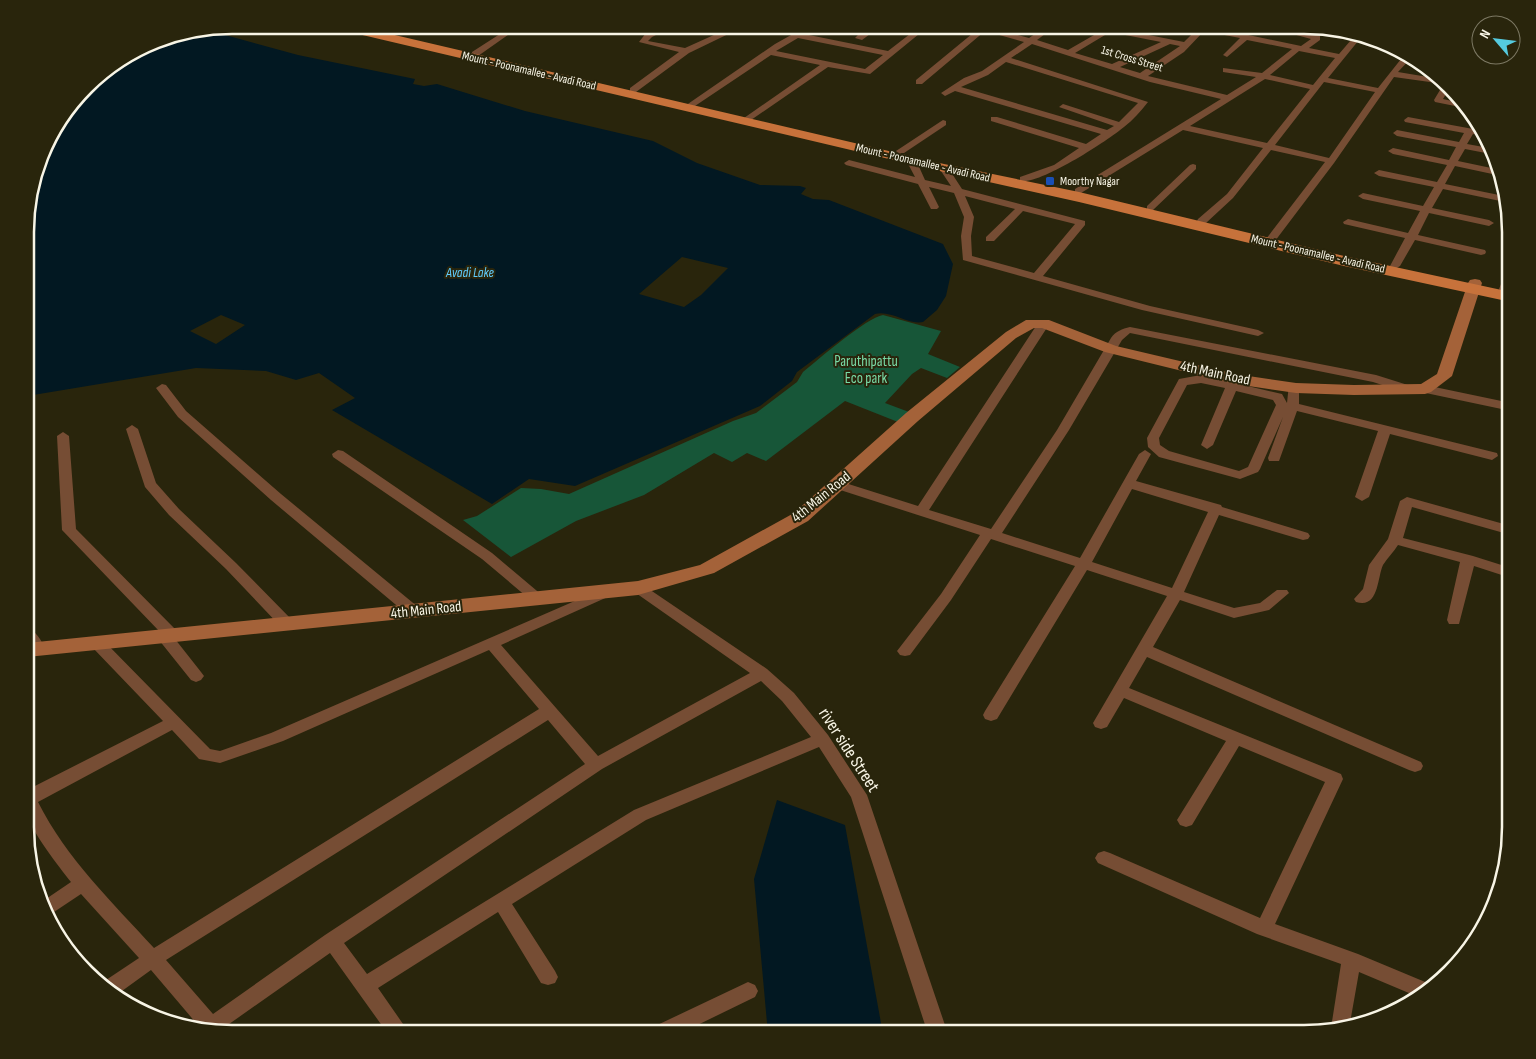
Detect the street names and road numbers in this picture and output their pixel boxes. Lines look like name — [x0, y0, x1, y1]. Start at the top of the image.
street label: 1st Cross Street — [1099, 43, 1165, 76]
street label: Mount - Poonamallee - Avadi Road — [461, 48, 597, 94]
street label: Mount - Poonamallee - Avadi Road — [855, 140, 991, 186]
street label: Mount - Poonamallee - Avadi Road — [1250, 231, 1386, 277]
street label: 4th Main Road — [1178, 356, 1252, 390]
street label: 4th Main Road — [787, 467, 855, 527]
street label: 4th Main Road — [390, 597, 462, 623]
street label: river side Street — [814, 704, 884, 796]

